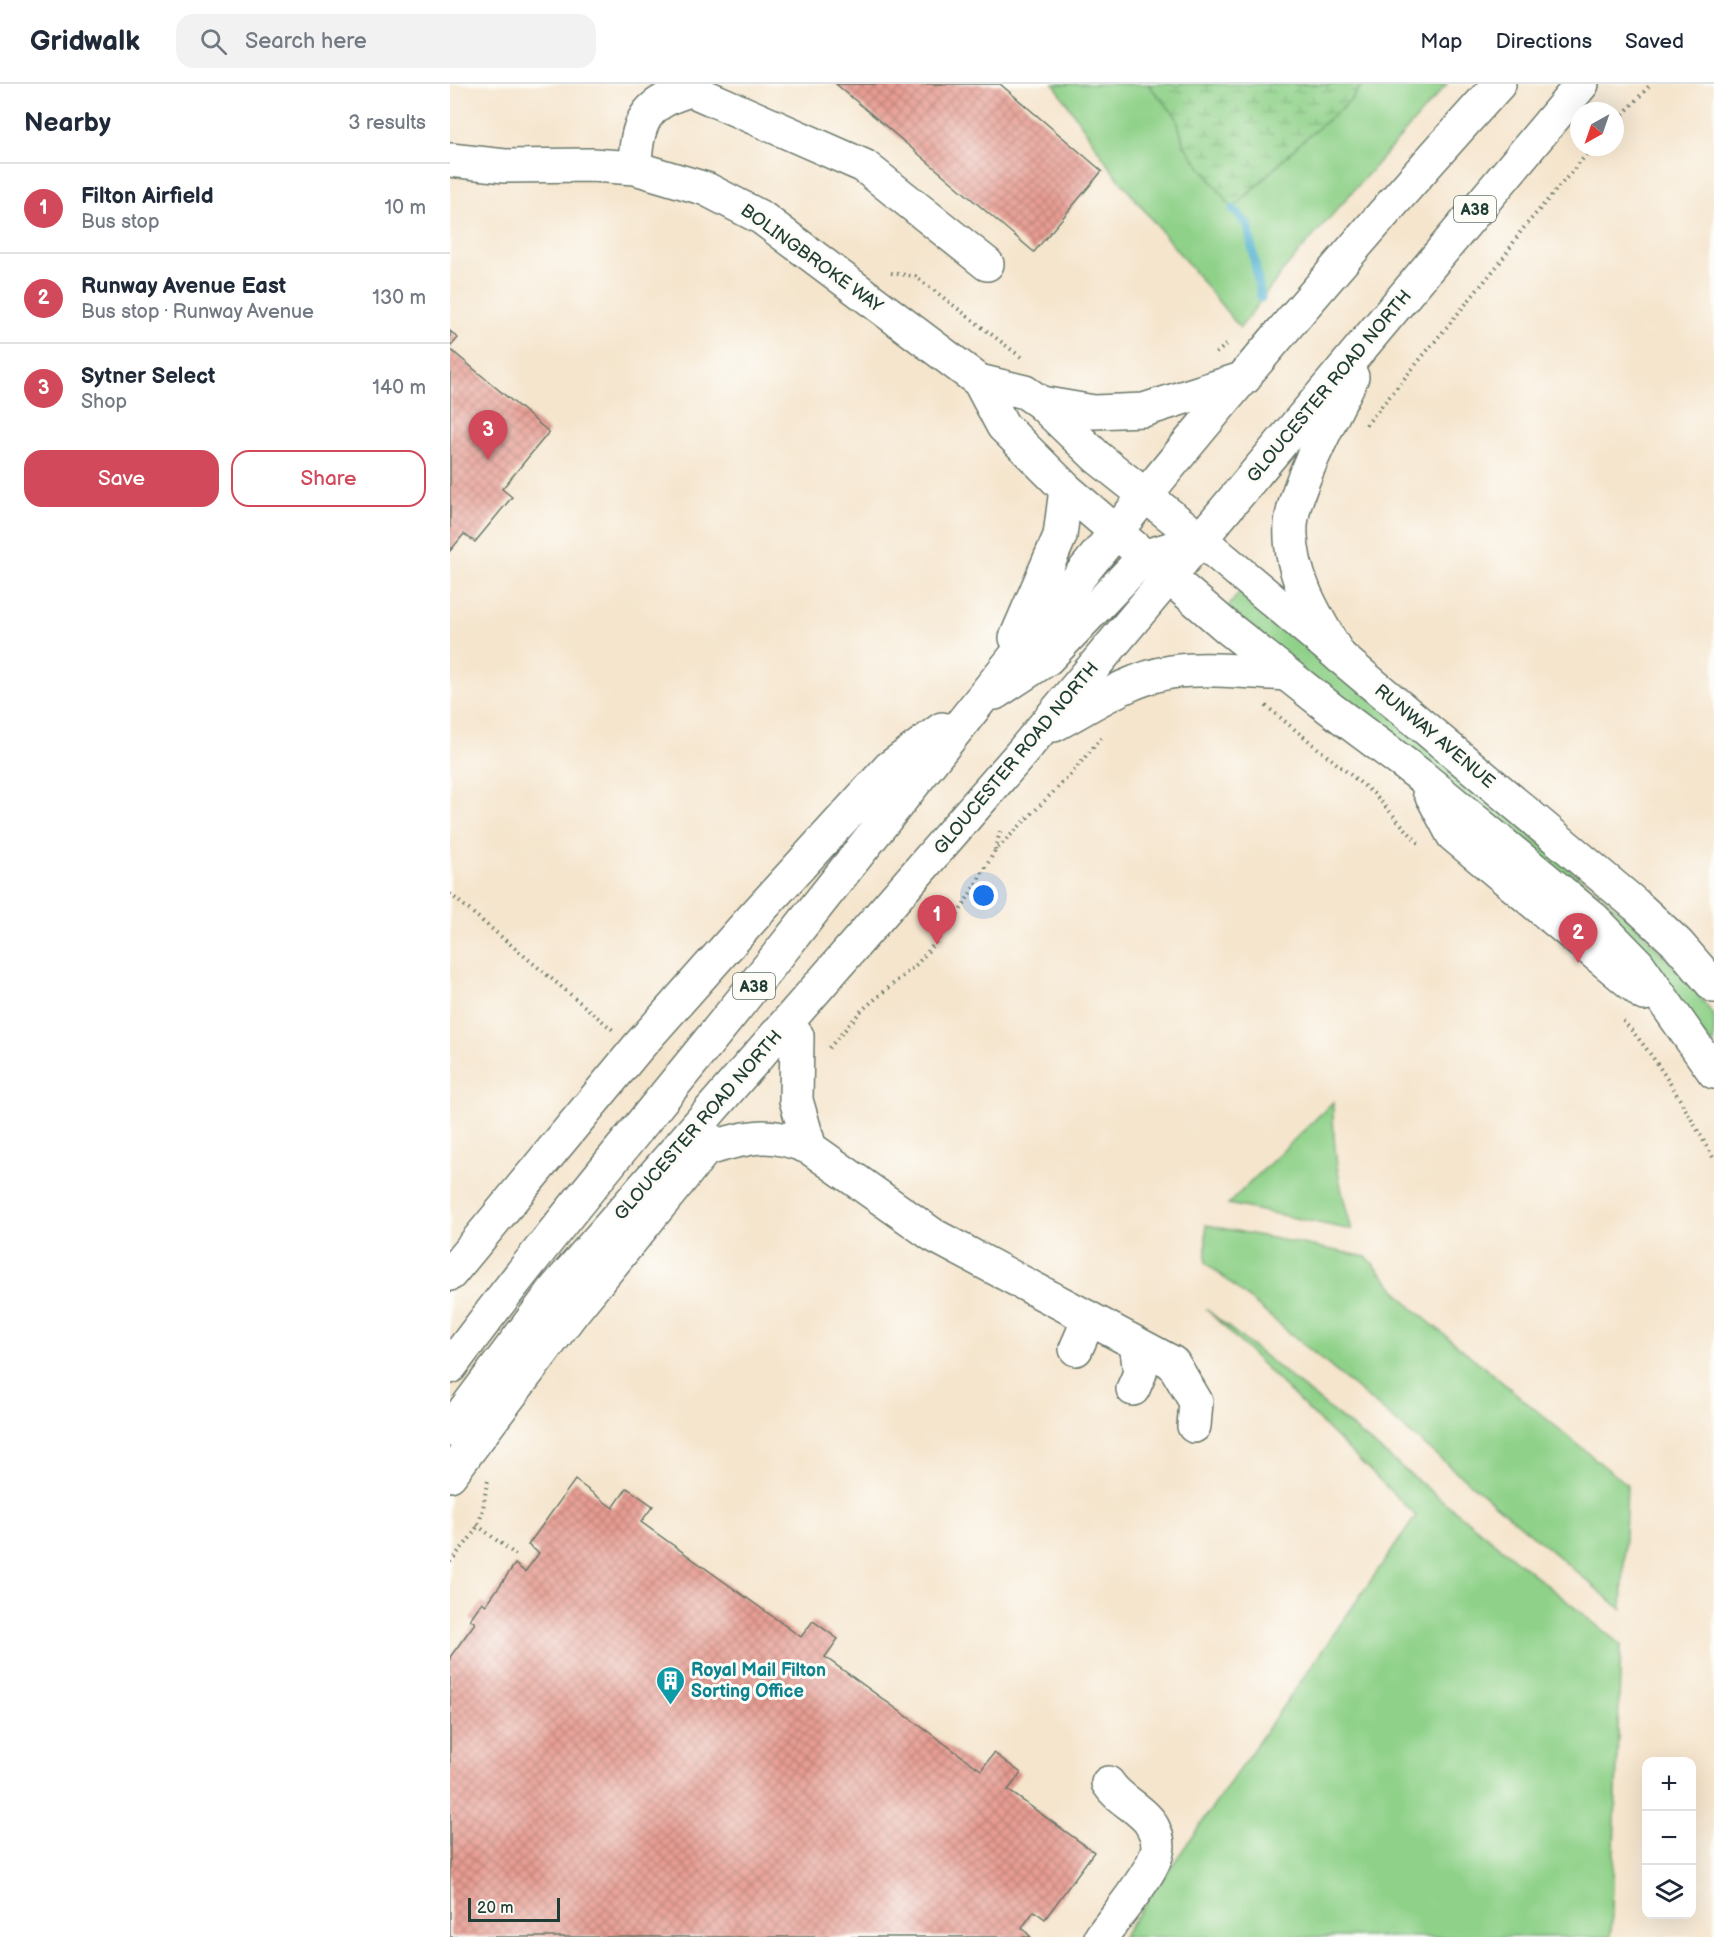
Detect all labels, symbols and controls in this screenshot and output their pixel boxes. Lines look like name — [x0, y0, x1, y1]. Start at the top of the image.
search box — [176, 14, 596, 68]
text: Gridwalk — [30, 25, 140, 58]
icon: search — [197, 25, 230, 58]
text: Search here — [245, 28, 367, 55]
text: Map — [1420, 29, 1463, 54]
text: Directions — [1496, 29, 1592, 54]
text: Saved — [1625, 29, 1684, 54]
north arrow — [1570, 102, 1624, 156]
text: Nearby — [24, 108, 111, 139]
text: 3 results — [348, 111, 426, 135]
text: Filton Airfield — [81, 183, 214, 210]
text: 1 — [39, 196, 48, 220]
text: 10 m — [385, 196, 426, 220]
road number: A38 — [1454, 196, 1496, 222]
street label: BOLINGBROKE WAY — [737, 200, 887, 317]
text: Bus stop — [81, 210, 160, 234]
text: Runway Avenue East — [81, 273, 286, 300]
text: 2 — [38, 286, 49, 310]
text: 130 m — [372, 286, 426, 310]
street label: GLOUCESTER ROAD NORTH — [1243, 286, 1416, 487]
text: Bus stop · Runway Avenue — [81, 300, 314, 324]
text: Sytner Select — [81, 363, 215, 390]
text: 3 — [38, 376, 49, 400]
text: 140 m — [372, 376, 426, 400]
text: Shop — [81, 390, 127, 414]
pin: 3 — [468, 410, 507, 460]
button: Save — [24, 450, 219, 507]
button: Share — [231, 450, 426, 507]
street label: GLOUCESTER ROAD NORTH — [930, 658, 1103, 859]
street label: RUNWAY AVENUE — [1370, 680, 1499, 793]
your location — [969, 881, 998, 910]
pin: 1 — [918, 896, 956, 945]
pin: 2 — [1558, 914, 1598, 963]
road number: A38 — [733, 973, 775, 999]
street label: GLOUCESTER ROAD NORTH — [610, 1026, 787, 1225]
place label: Royal Mail Filton Sorting Office — [691, 1660, 826, 1702]
building icon: Royal Mail Filton Sorting Office — [654, 1664, 686, 1706]
map controls — [1642, 1757, 1696, 1919]
button: + — [1642, 1757, 1696, 1811]
button: − — [1642, 1811, 1696, 1865]
button: layers — [1642, 1865, 1696, 1919]
scale bar — [468, 1895, 560, 1922]
text: 20 m — [477, 1899, 513, 1918]

